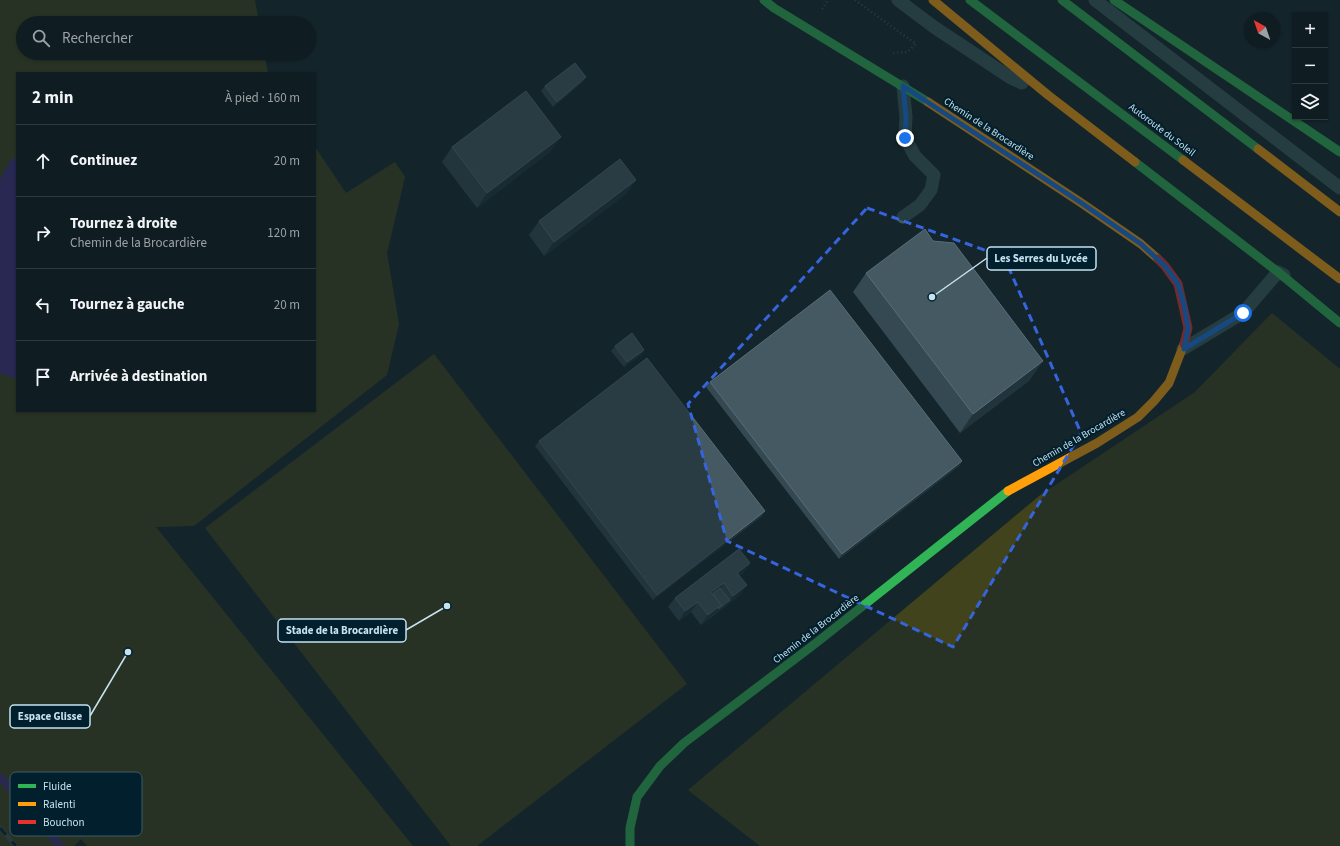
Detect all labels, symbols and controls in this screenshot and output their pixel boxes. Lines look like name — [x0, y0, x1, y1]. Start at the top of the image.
north arrow — [1244, 12, 1280, 48]
map controls — [1292, 12, 1328, 120]
button: + — [1292, 12, 1328, 48]
search box — [16, 16, 316, 60]
icon: search — [30, 27, 52, 49]
text: Rechercher — [62, 28, 133, 49]
button: − — [1292, 48, 1328, 84]
button: layers — [1292, 84, 1328, 120]
text: 2 min — [32, 86, 73, 110]
text: À pied · 160 m — [225, 89, 300, 107]
street label: Chemin de la Brocardière — [941, 94, 1037, 164]
street label: Autoroute du Soleil — [1126, 100, 1199, 160]
route end — [896, 129, 914, 147]
icon: ahead — [32, 150, 54, 172]
text: Continuez — [70, 150, 137, 171]
text: 20 m — [274, 152, 300, 170]
text: Tournez à droite — [70, 213, 177, 234]
icon: right — [32, 222, 54, 244]
text: 120 m — [267, 224, 300, 242]
text: Chemin de la Brocardière — [70, 234, 207, 252]
callout: Les Serres du Lycée — [987, 247, 1096, 270]
text: Les Serres du Lycée — [994, 251, 1088, 266]
icon: left — [32, 294, 54, 316]
text: Tournez à gauche — [70, 294, 185, 315]
text: 20 m — [274, 296, 300, 314]
route start — [1234, 304, 1252, 322]
icon: arrive — [32, 366, 54, 388]
text: Arrivée à destination — [70, 366, 207, 387]
street label: Chemin de la Brocardière — [1030, 406, 1128, 470]
street label: Chemin de la Brocardière — [770, 591, 862, 667]
callout: Stade de la Brocardière — [278, 619, 406, 642]
text: Stade de la Brocardière — [286, 623, 398, 638]
callout: Espace Glisse — [10, 705, 90, 728]
text: Espace Glisse — [18, 709, 82, 724]
legend — [10, 772, 142, 836]
text: Fluide — [43, 779, 72, 794]
text: Ralenti — [43, 797, 75, 812]
text: Bouchon — [43, 815, 84, 830]

